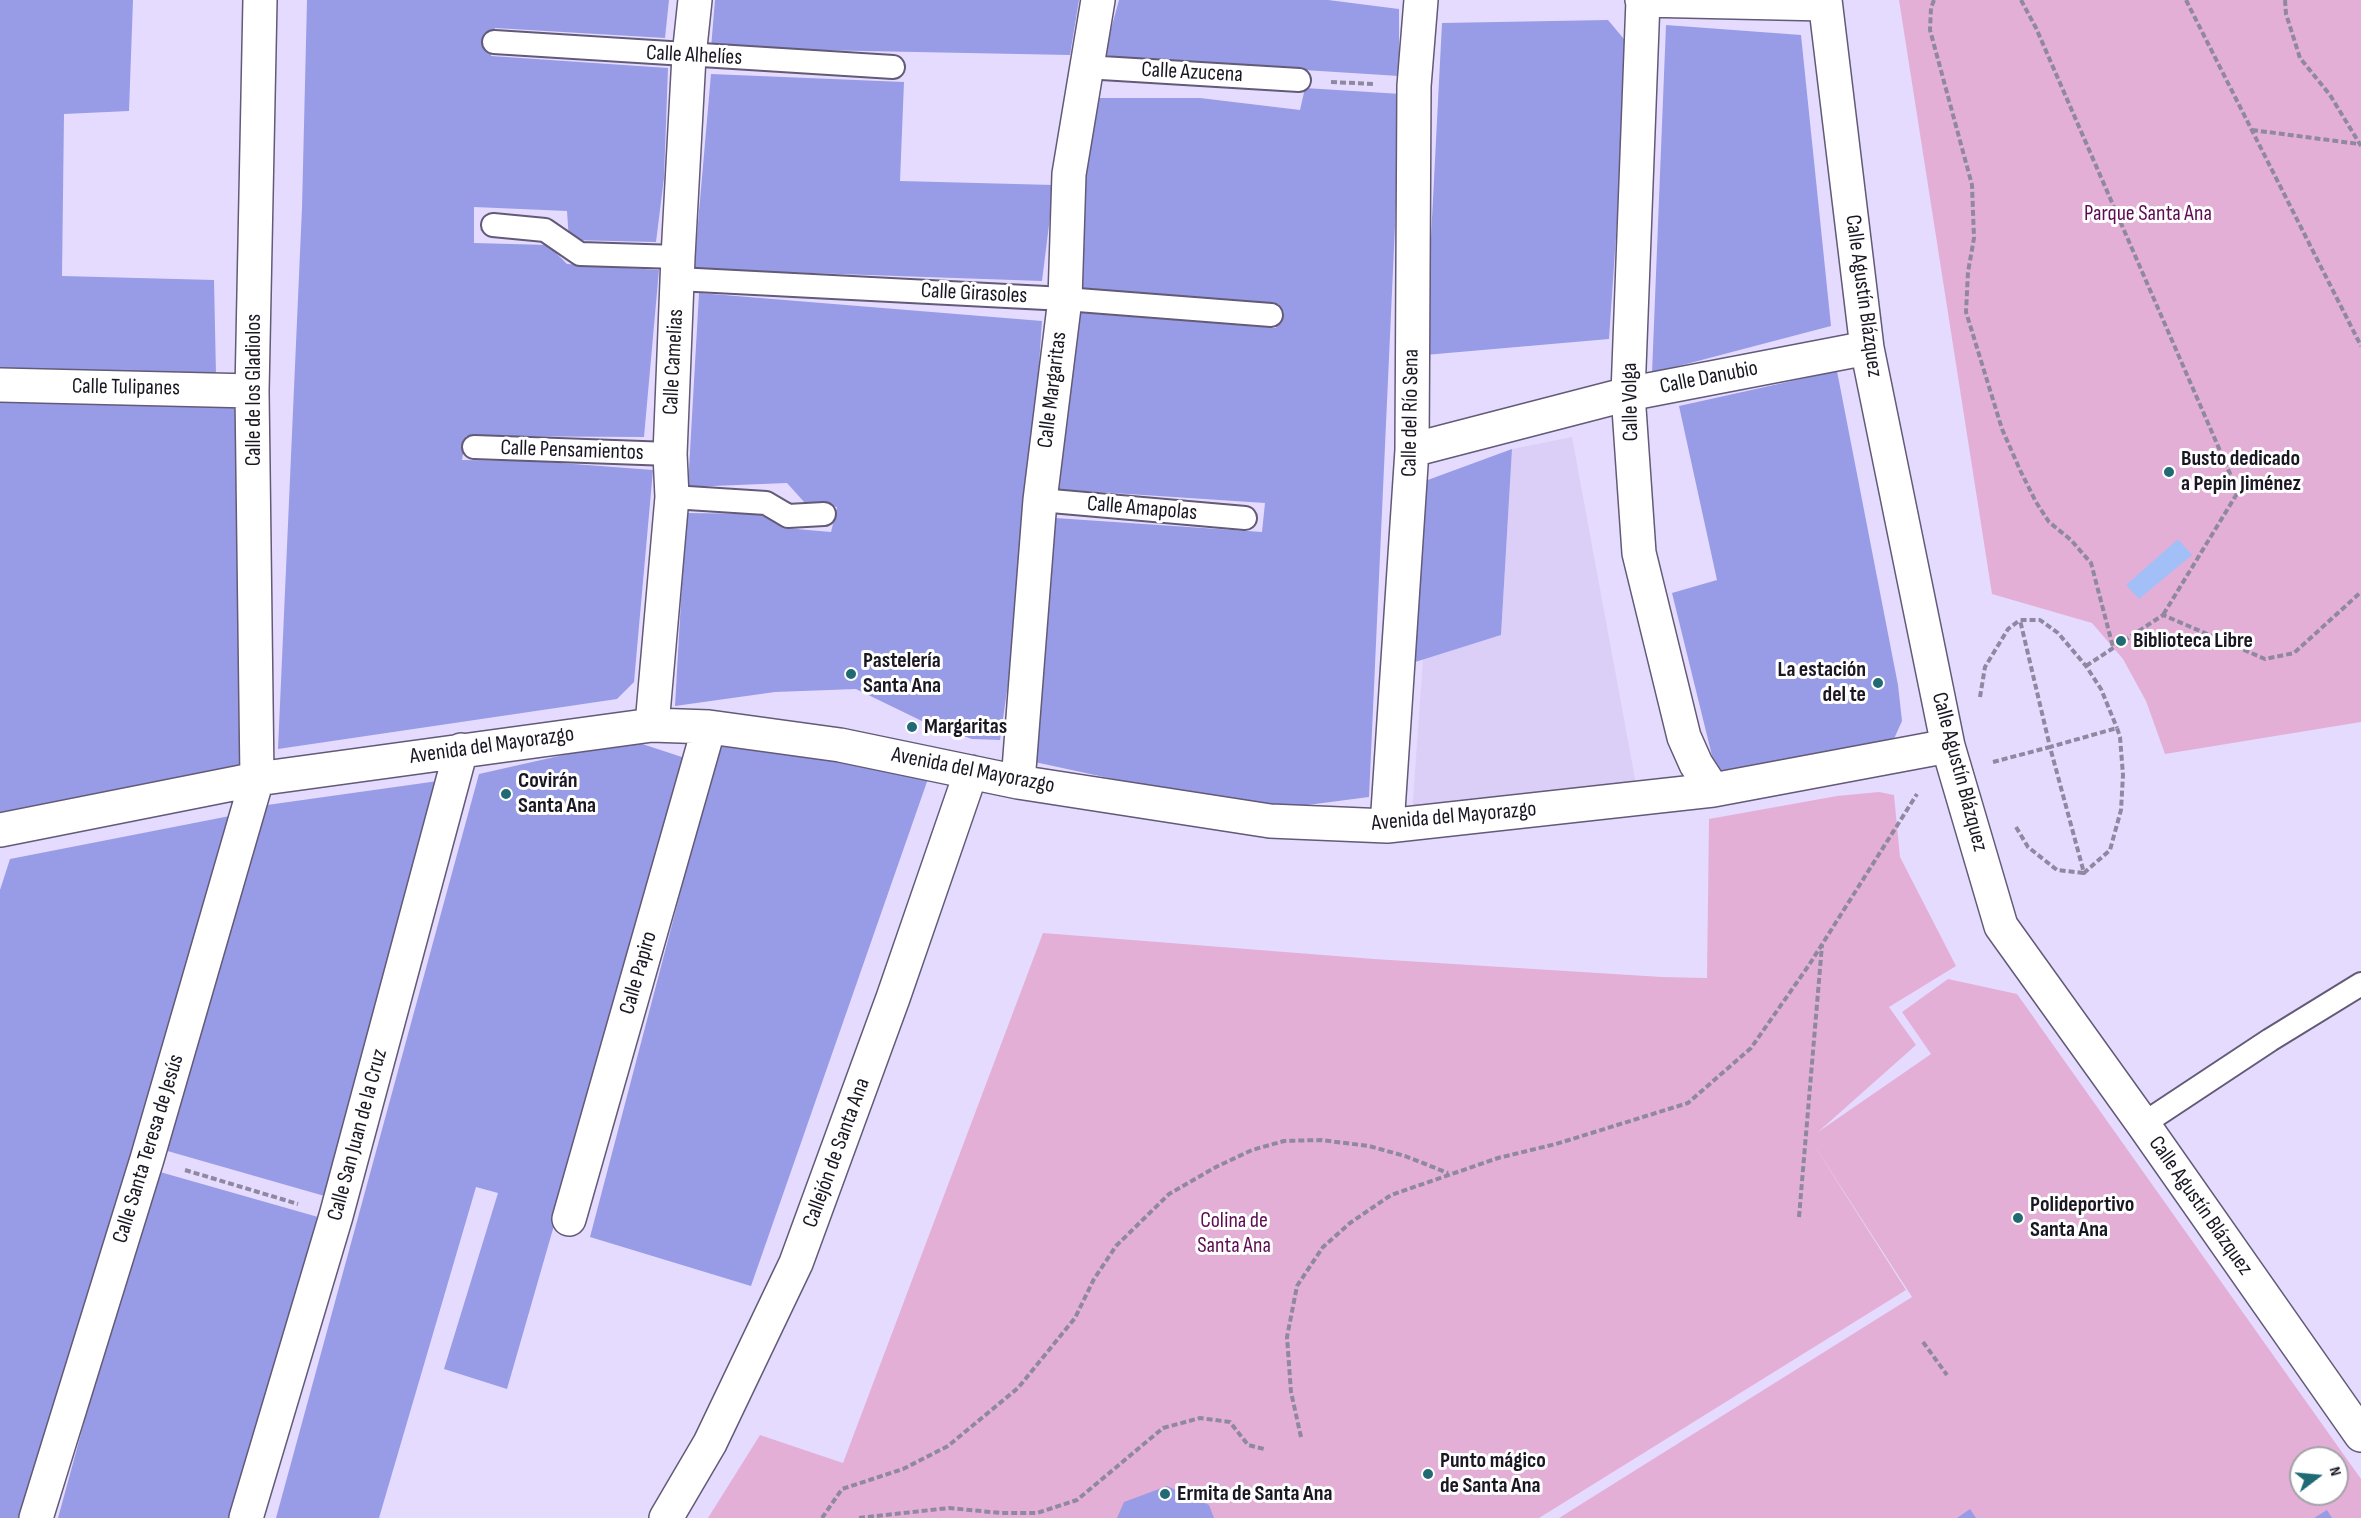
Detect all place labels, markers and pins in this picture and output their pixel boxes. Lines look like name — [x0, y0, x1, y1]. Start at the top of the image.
place label: Busto dedicado a Pepin Jiménez — [2181, 446, 2301, 498]
marker: Busto dedicado a Pepin Jiménez — [2162, 465, 2176, 479]
place label: Biblioteca Libre — [2133, 628, 2253, 654]
marker: Biblioteca Libre — [2114, 634, 2128, 648]
place label: Pastelería Santa Ana — [863, 648, 941, 700]
place label: La estación del te — [1778, 657, 1866, 708]
marker: Pastelería Santa Ana — [844, 667, 858, 681]
marker: La estación del te — [1871, 676, 1885, 690]
place label: Margaritas — [924, 714, 1007, 740]
marker: Margaritas — [905, 720, 919, 734]
place label: Covirán Santa Ana — [518, 768, 596, 819]
marker: Covirán Santa Ana — [499, 787, 513, 801]
place label: Polideportivo Santa Ana — [2030, 1192, 2134, 1244]
marker: Polideportivo Santa Ana — [2011, 1211, 2025, 1225]
place label: Punto mágico de Santa Ana — [1440, 1448, 1546, 1500]
marker: Punto mágico de Santa Ana — [1421, 1467, 1435, 1481]
place label: Ermita de Santa Ana — [1177, 1481, 1333, 1507]
marker: Ermita de Santa Ana — [1158, 1487, 1172, 1501]

